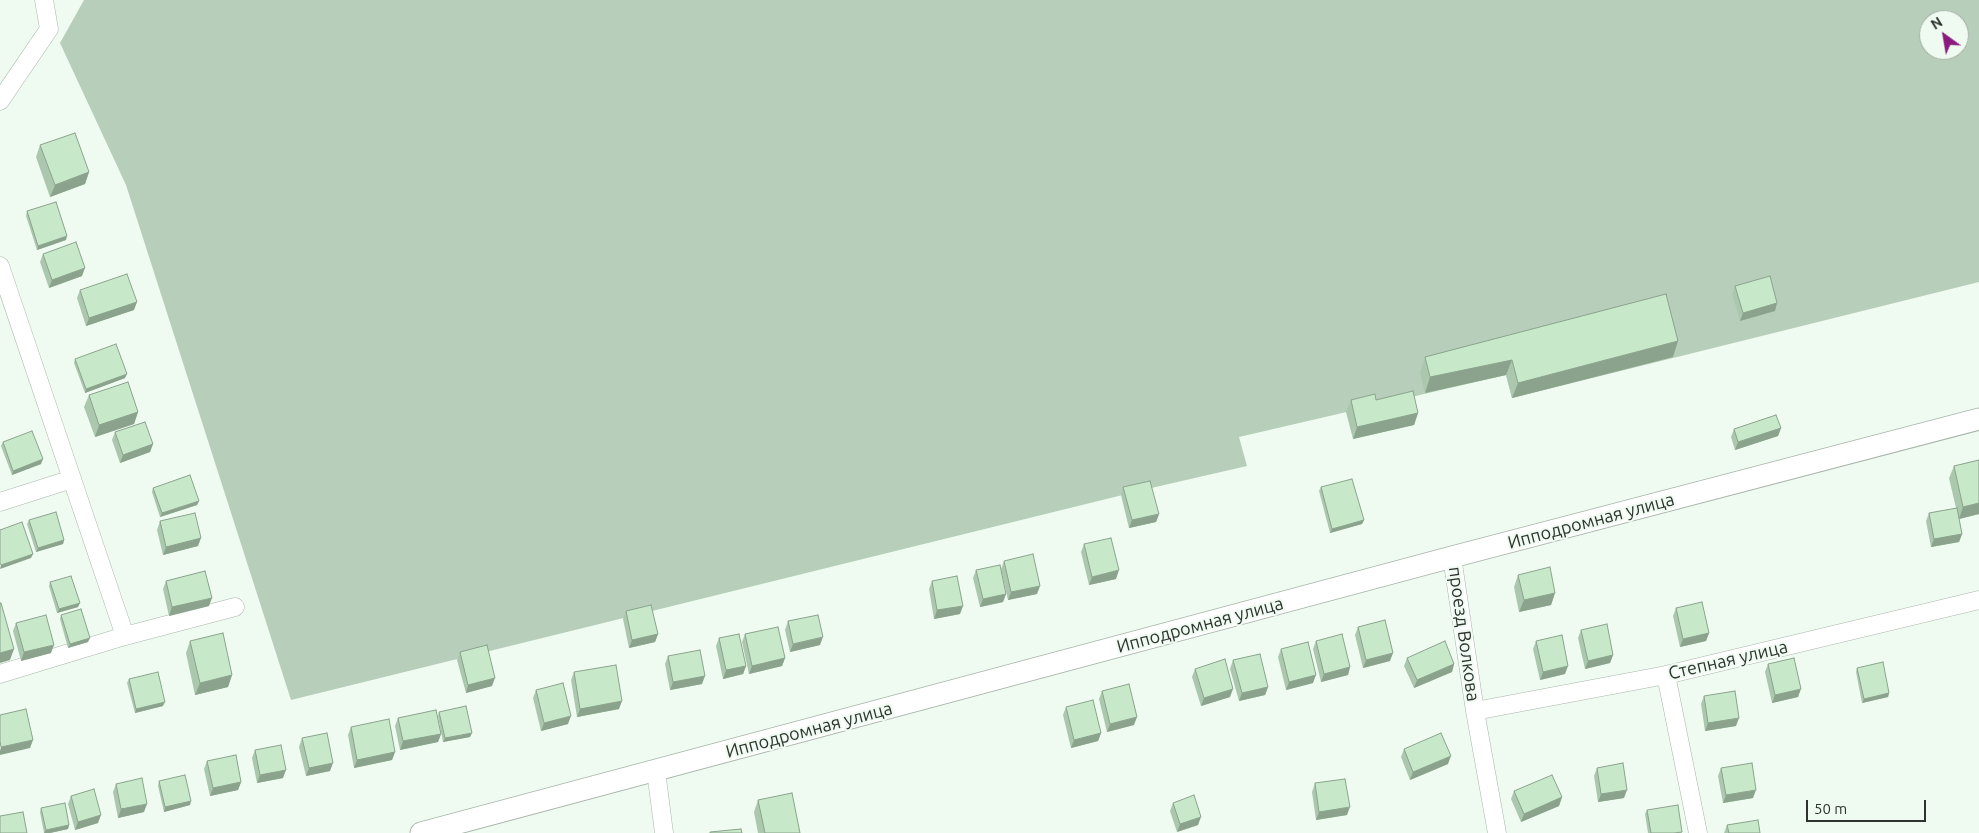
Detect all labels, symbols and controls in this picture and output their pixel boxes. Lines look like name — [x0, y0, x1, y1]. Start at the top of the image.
north arrow — [1919, 10, 1969, 60]
text: N — [1928, 14, 1945, 33]
street label: Ипподромная улица — [1505, 488, 1677, 554]
street label: проезд Волкова — [1444, 565, 1484, 703]
street label: Ипподромная улица — [1114, 592, 1286, 658]
street label: Степная улица — [1666, 636, 1790, 684]
street label: Ипподромная улица — [723, 697, 895, 763]
scale bar — [1809, 790, 1929, 822]
text: 50 m — [1814, 800, 1847, 817]

